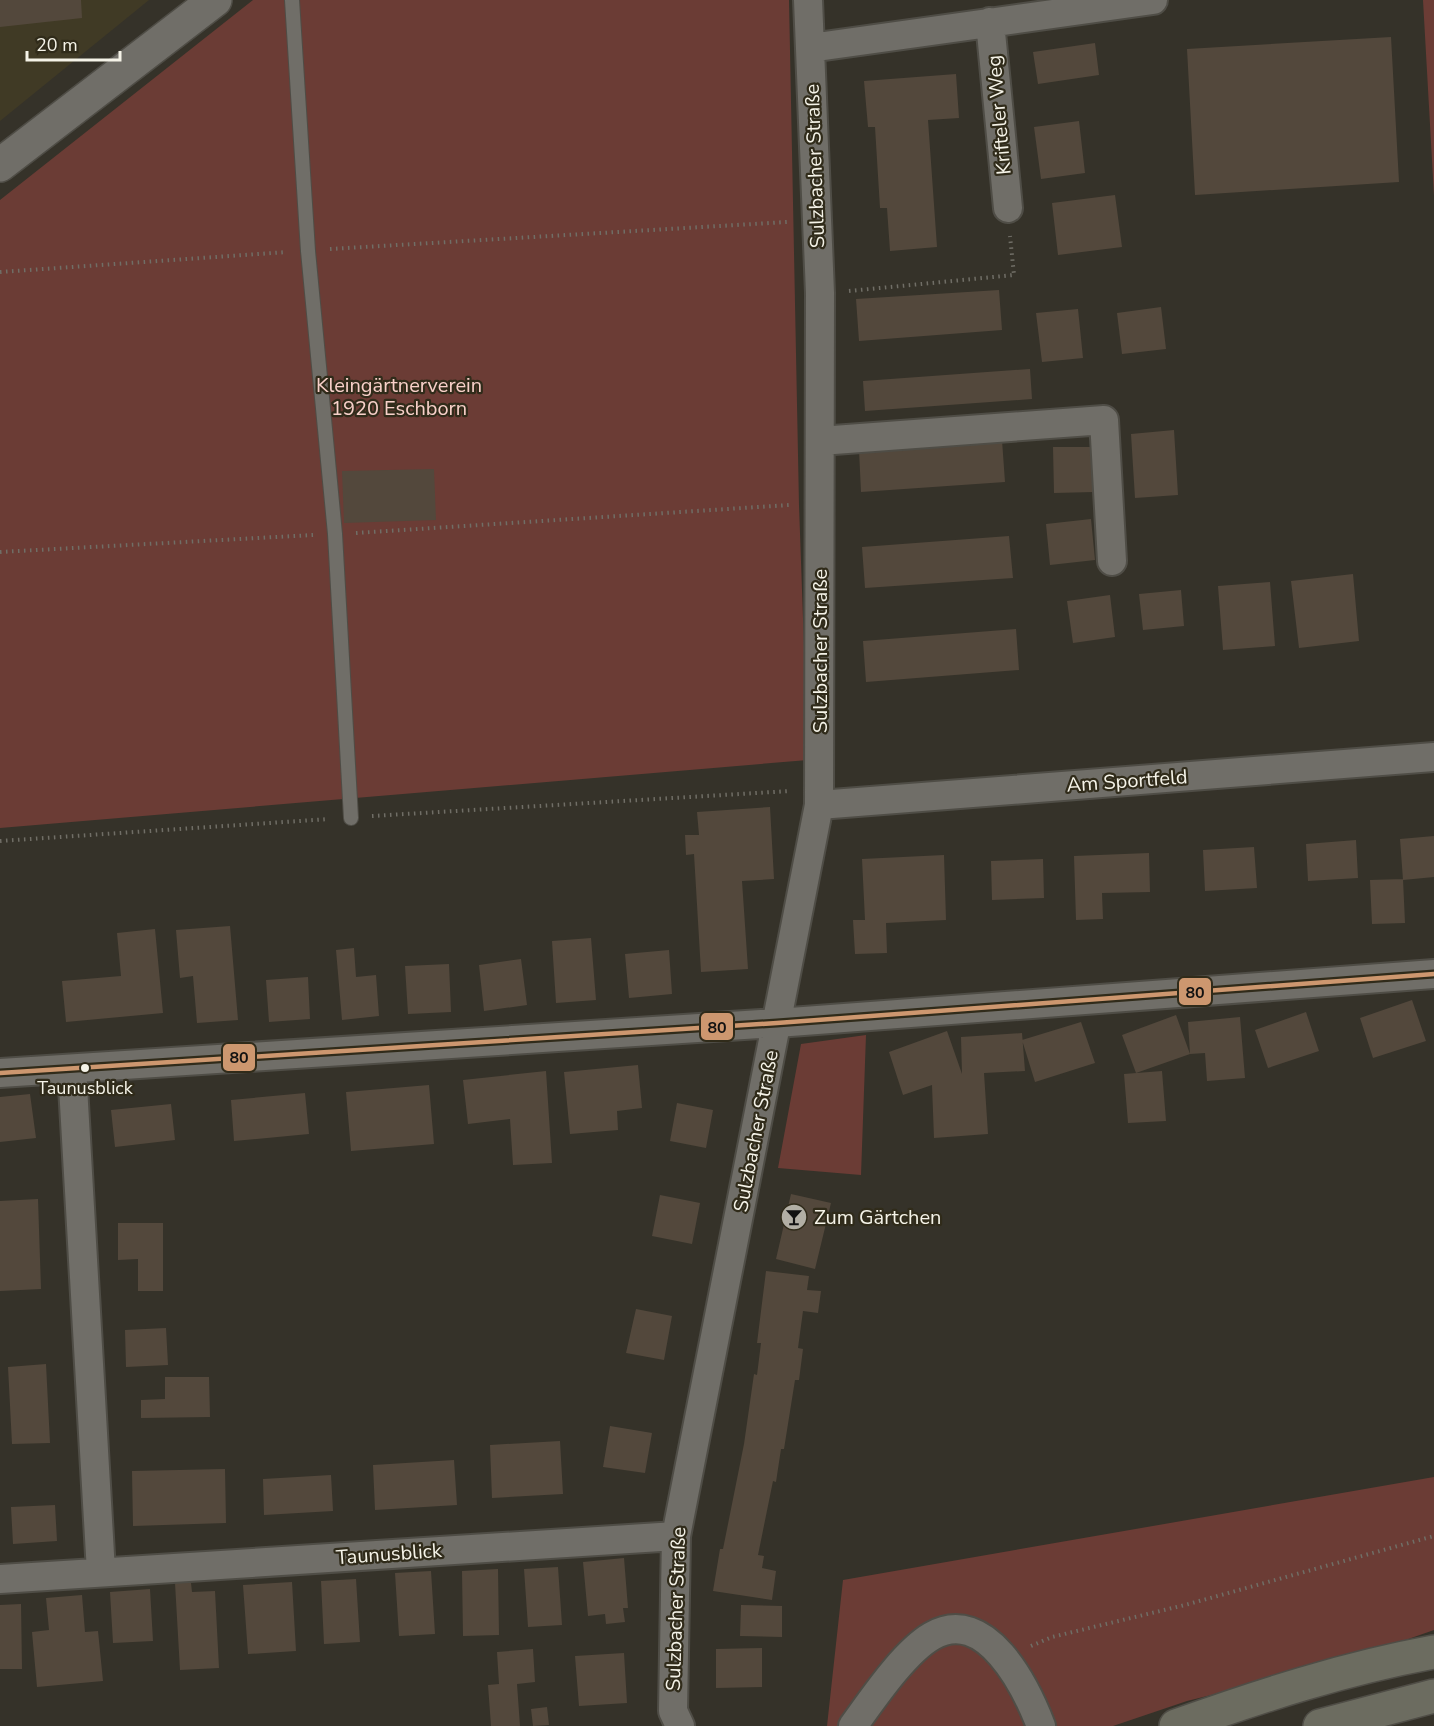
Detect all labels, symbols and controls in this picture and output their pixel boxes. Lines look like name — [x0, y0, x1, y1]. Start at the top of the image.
scale bar — [27, 24, 120, 62]
text: 20 m — [36, 33, 78, 57]
street label: Krifteler Weg — [980, 54, 1018, 176]
street label: Sulzbacher Straße — [799, 83, 831, 249]
park label: Kleingärtnerverein 1920 Eschborn — [316, 372, 482, 422]
street label: Sulzbacher Straße — [807, 569, 834, 733]
street label: Am Sportfeld — [1066, 763, 1188, 799]
line badge: 80 — [1178, 977, 1212, 1006]
text: 80 — [1185, 982, 1205, 1004]
line badge: 80 — [700, 1012, 734, 1041]
text: 80 — [707, 1017, 727, 1039]
line badge: 80 — [222, 1043, 256, 1072]
text: 80 — [229, 1047, 249, 1069]
street label: Sulzbacher Straße — [727, 1048, 785, 1214]
marker: Taunusblick — [79, 1062, 91, 1074]
place label: Taunusblick — [37, 1076, 134, 1100]
bar icon: Zum Gärtchen — [779, 1202, 809, 1232]
place label: Zum Gärtchen — [814, 1204, 941, 1231]
street label: Sulzbacher Straße — [660, 1526, 692, 1692]
street label: Taunusblick — [335, 1537, 444, 1571]

